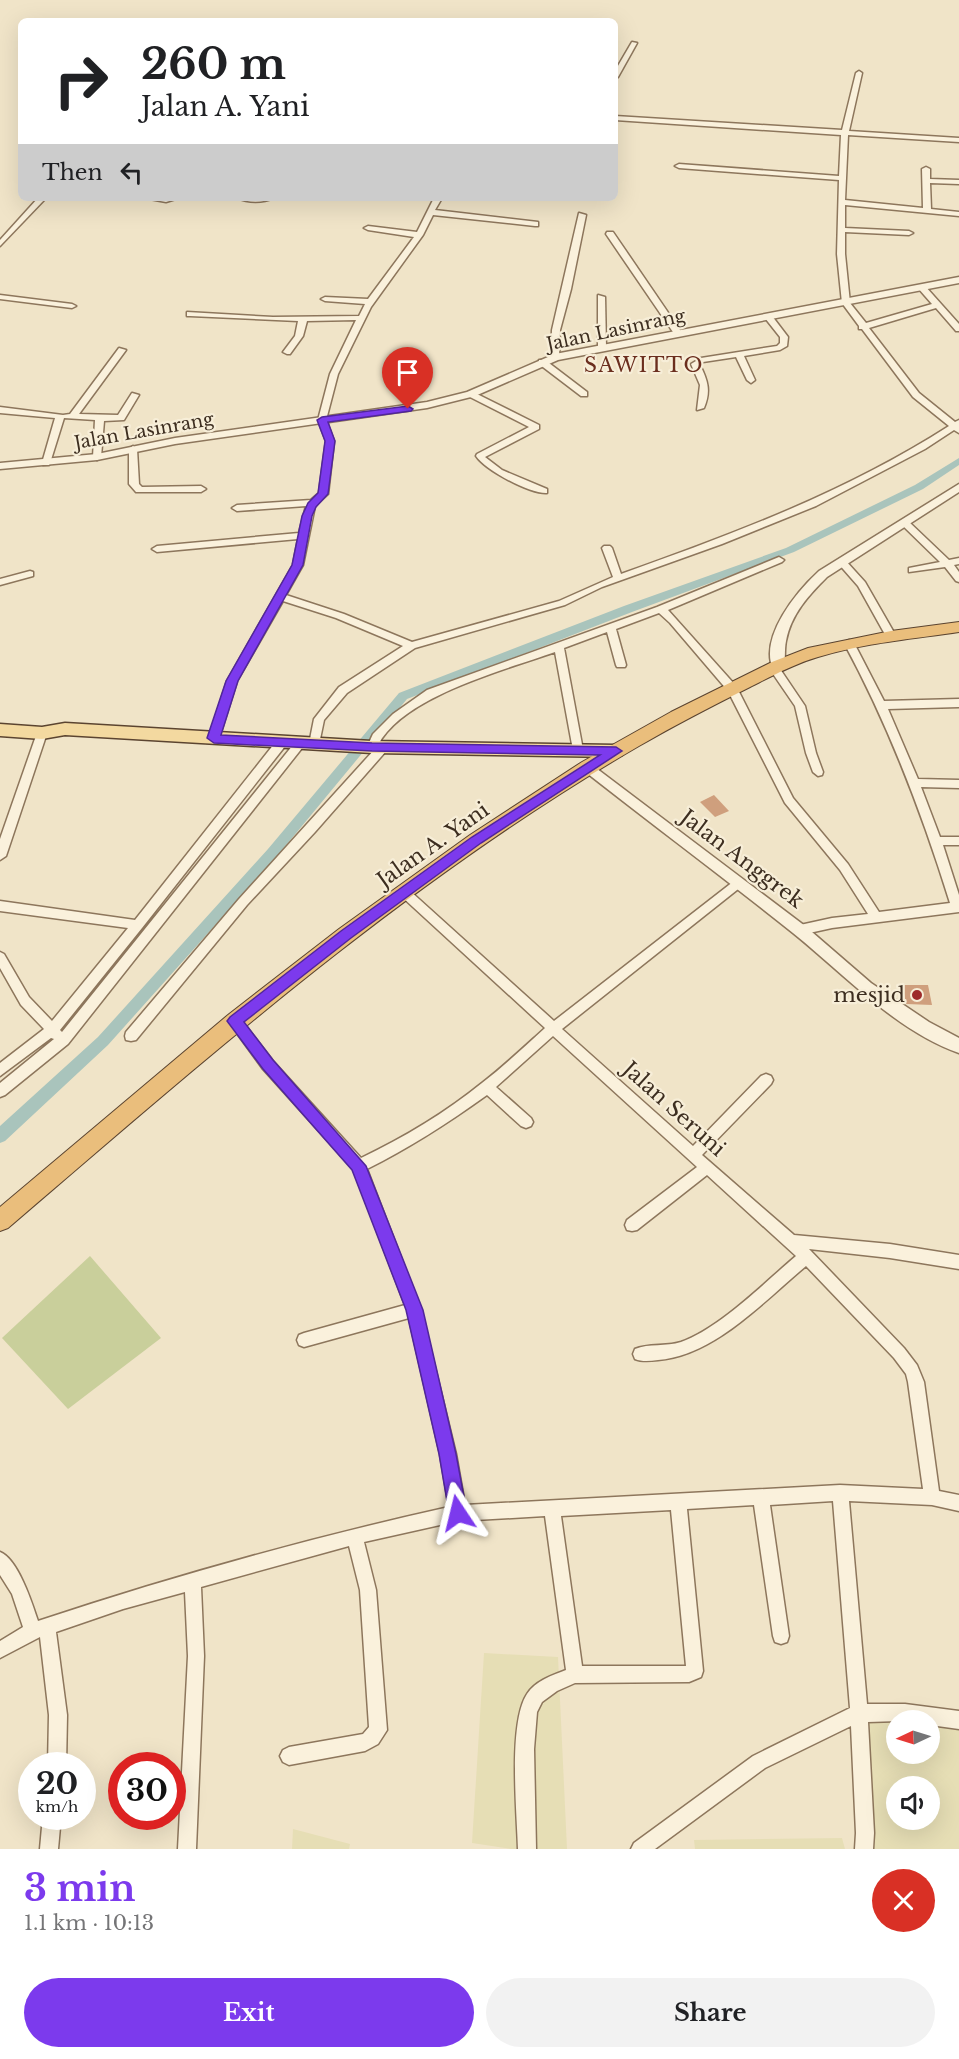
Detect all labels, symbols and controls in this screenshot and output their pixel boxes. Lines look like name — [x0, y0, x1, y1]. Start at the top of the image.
text: 260 m — [141, 38, 286, 90]
icon: right — [42, 42, 120, 120]
text: Jalan A. Yani — [141, 90, 309, 123]
icon: left — [115, 156, 148, 189]
text: Then — [42, 159, 103, 186]
street label: Jalan Lasinrang — [543, 304, 688, 356]
pin — [382, 347, 433, 409]
district label: SAWITTO — [584, 353, 704, 377]
icon: arrive — [391, 356, 424, 389]
street label: Jalan Lasinrang — [71, 408, 216, 454]
street label: Jalan A. Yani — [369, 797, 494, 895]
street label: Jalan Anggrek — [673, 802, 809, 914]
place label: mesjid — [833, 982, 905, 1008]
marker: mesjid — [910, 988, 924, 1002]
street label: Jalan Seruni — [615, 1054, 731, 1162]
position arrow — [426, 1481, 490, 1545]
north arrow — [886, 1710, 940, 1764]
map controls — [886, 1710, 940, 1830]
speed limit sign: 30 — [108, 1752, 186, 1830]
text: 20 — [36, 1765, 78, 1802]
button: sound — [886, 1776, 940, 1830]
text: km/h — [36, 1797, 78, 1816]
text: 3 min — [24, 1866, 136, 1911]
button: close — [872, 1869, 935, 1932]
text: 1.1 km · 10:13 — [24, 1911, 154, 1935]
button: Exit — [24, 1978, 474, 2047]
button: Share — [486, 1978, 935, 2047]

